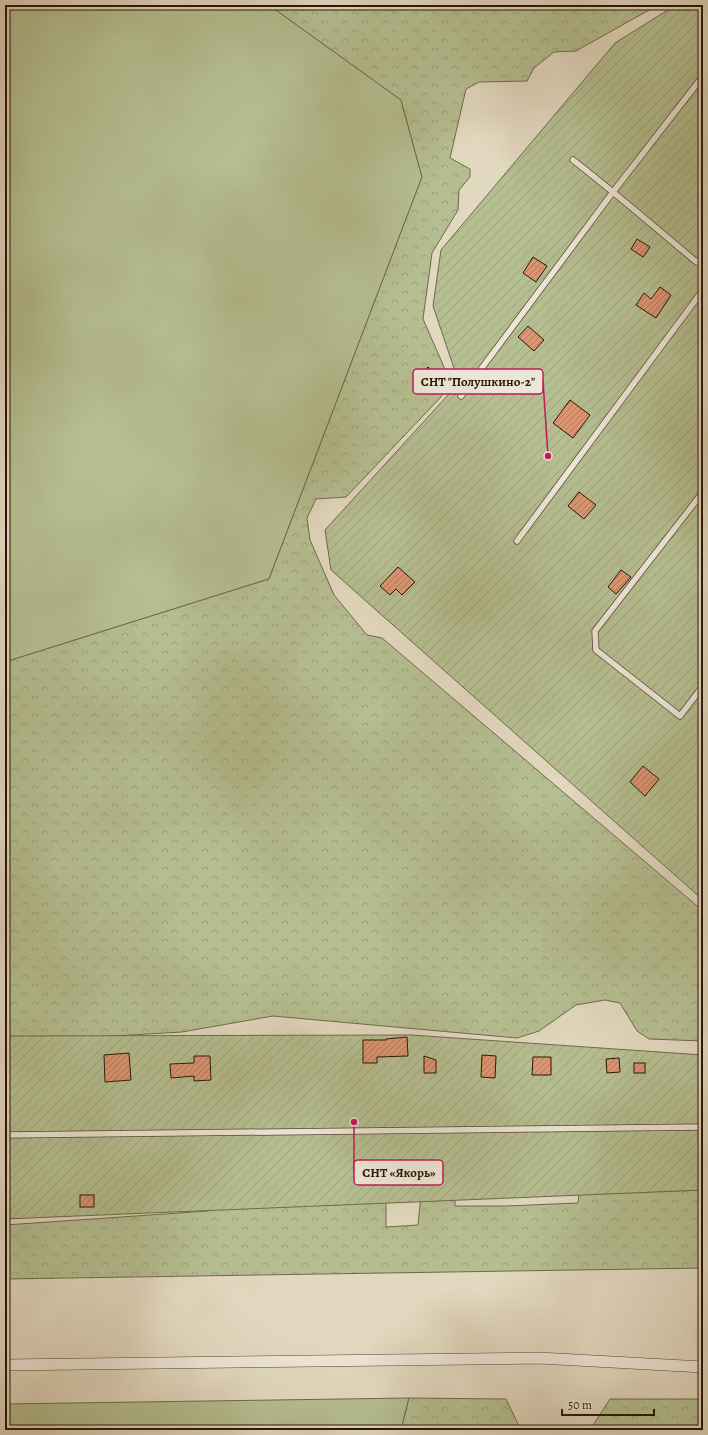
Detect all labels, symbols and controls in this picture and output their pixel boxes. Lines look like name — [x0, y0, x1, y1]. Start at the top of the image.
callout: СНТ "Полушкино-2" — [413, 369, 543, 394]
text: СНТ "Полушкино-2" — [421, 373, 535, 390]
callout: СНТ «Якорь» — [354, 1160, 443, 1185]
text: СНТ «Якорь» — [362, 1164, 436, 1181]
scale bar — [562, 1391, 654, 1417]
text: 50 m — [568, 1397, 592, 1413]

